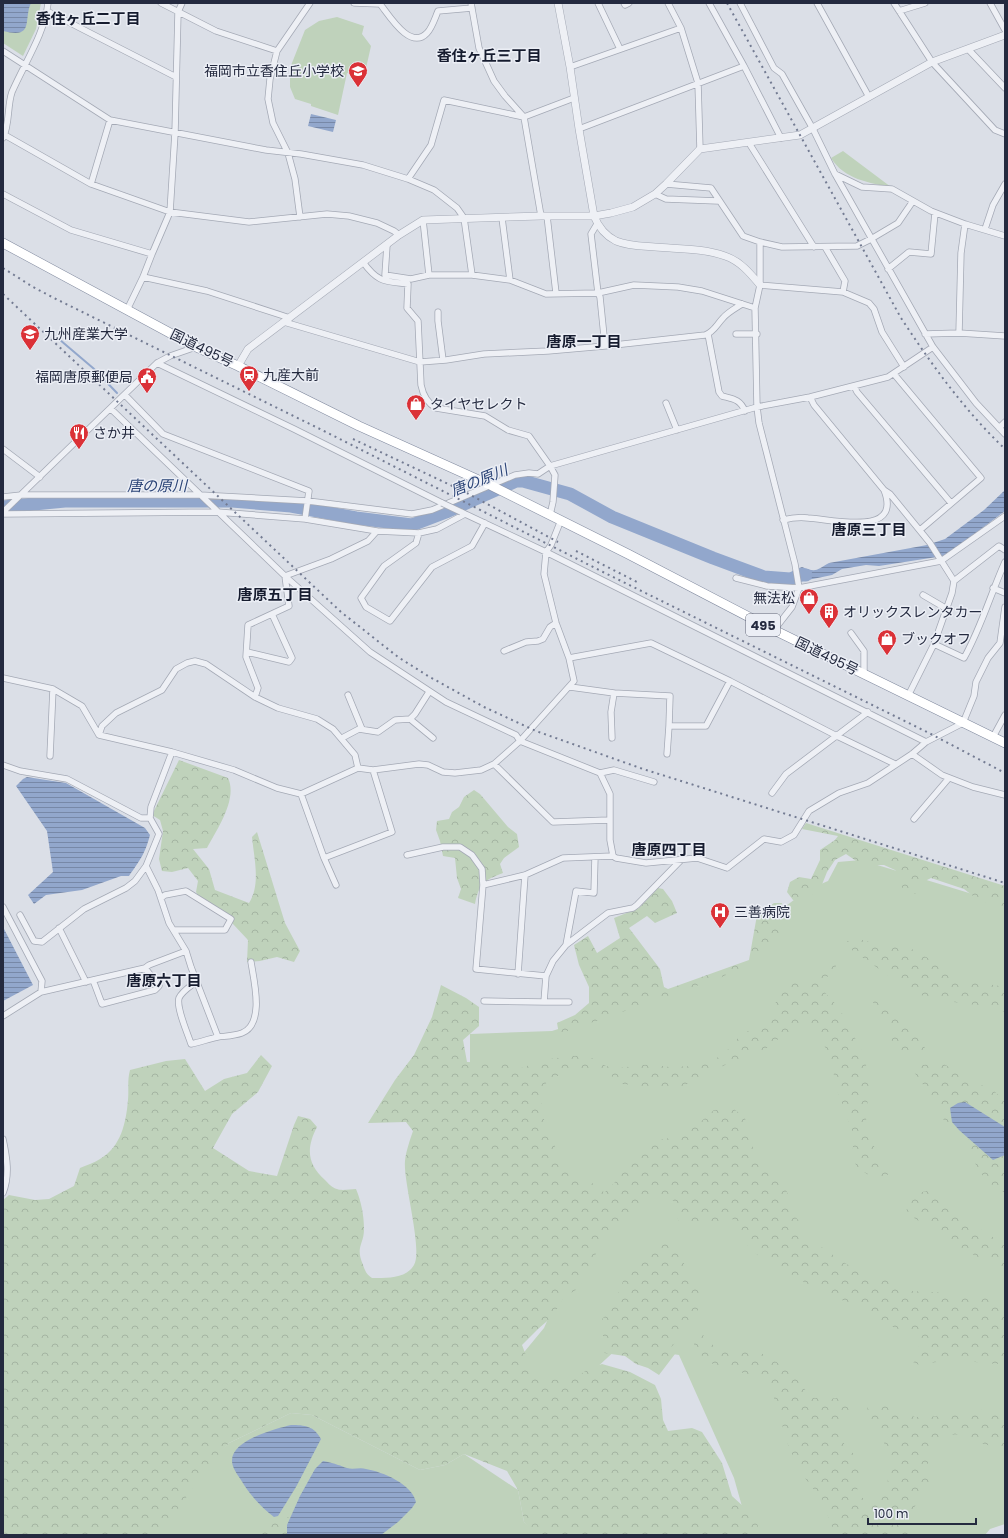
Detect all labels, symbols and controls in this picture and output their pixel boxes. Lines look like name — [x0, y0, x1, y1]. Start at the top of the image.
district label: 香住ヶ丘二丁目 — [35, 8, 141, 29]
district label: 香住ヶ丘三丁目 — [436, 45, 542, 66]
school or university icon: 福岡市立香住丘小学校 — [347, 60, 369, 88]
place label: 福岡市立香住丘小学校 — [204, 61, 344, 81]
school or university icon: 九州産業大学 — [19, 323, 41, 351]
place label: 九州産業大学 — [44, 324, 128, 344]
street label: 国道495号 — [167, 324, 237, 372]
district label: 唐原一丁目 — [546, 331, 622, 352]
station icon: 九産大前 — [238, 364, 260, 392]
place label: 九産大前 — [263, 365, 319, 385]
public building icon: 福岡唐原郵便局 — [136, 366, 158, 394]
place label: 福岡唐原郵便局 — [35, 367, 133, 387]
shop icon: タイヤセレクト — [405, 393, 427, 421]
place label: タイヤセレクト — [430, 394, 528, 414]
restaurant icon: さか井 — [68, 422, 90, 450]
place label: さか井 — [93, 423, 135, 443]
water label: 唐の原川 — [447, 458, 513, 501]
water label: 唐の原川 — [127, 475, 189, 496]
district label: 唐原三丁目 — [831, 519, 907, 540]
district label: 唐原五丁目 — [237, 584, 313, 605]
shop icon: 無法松 — [798, 587, 820, 615]
place label: 無法松 — [753, 588, 795, 608]
building icon: オリックスレンタカー — [818, 601, 840, 629]
place label: オリックスレンタカー — [843, 602, 983, 622]
road number: 495 — [746, 614, 780, 636]
shop icon: ブックオフ — [876, 628, 898, 656]
place label: ブックオフ — [901, 629, 971, 649]
street label: 国道495号 — [792, 632, 862, 680]
district label: 唐原四丁目 — [631, 839, 707, 860]
hospital icon: 三善病院 — [709, 901, 731, 929]
place label: 三善病院 — [734, 902, 790, 922]
district label: 唐原六丁目 — [126, 970, 202, 991]
scale bar — [868, 1500, 976, 1526]
text: 100 m — [874, 1505, 908, 1522]

